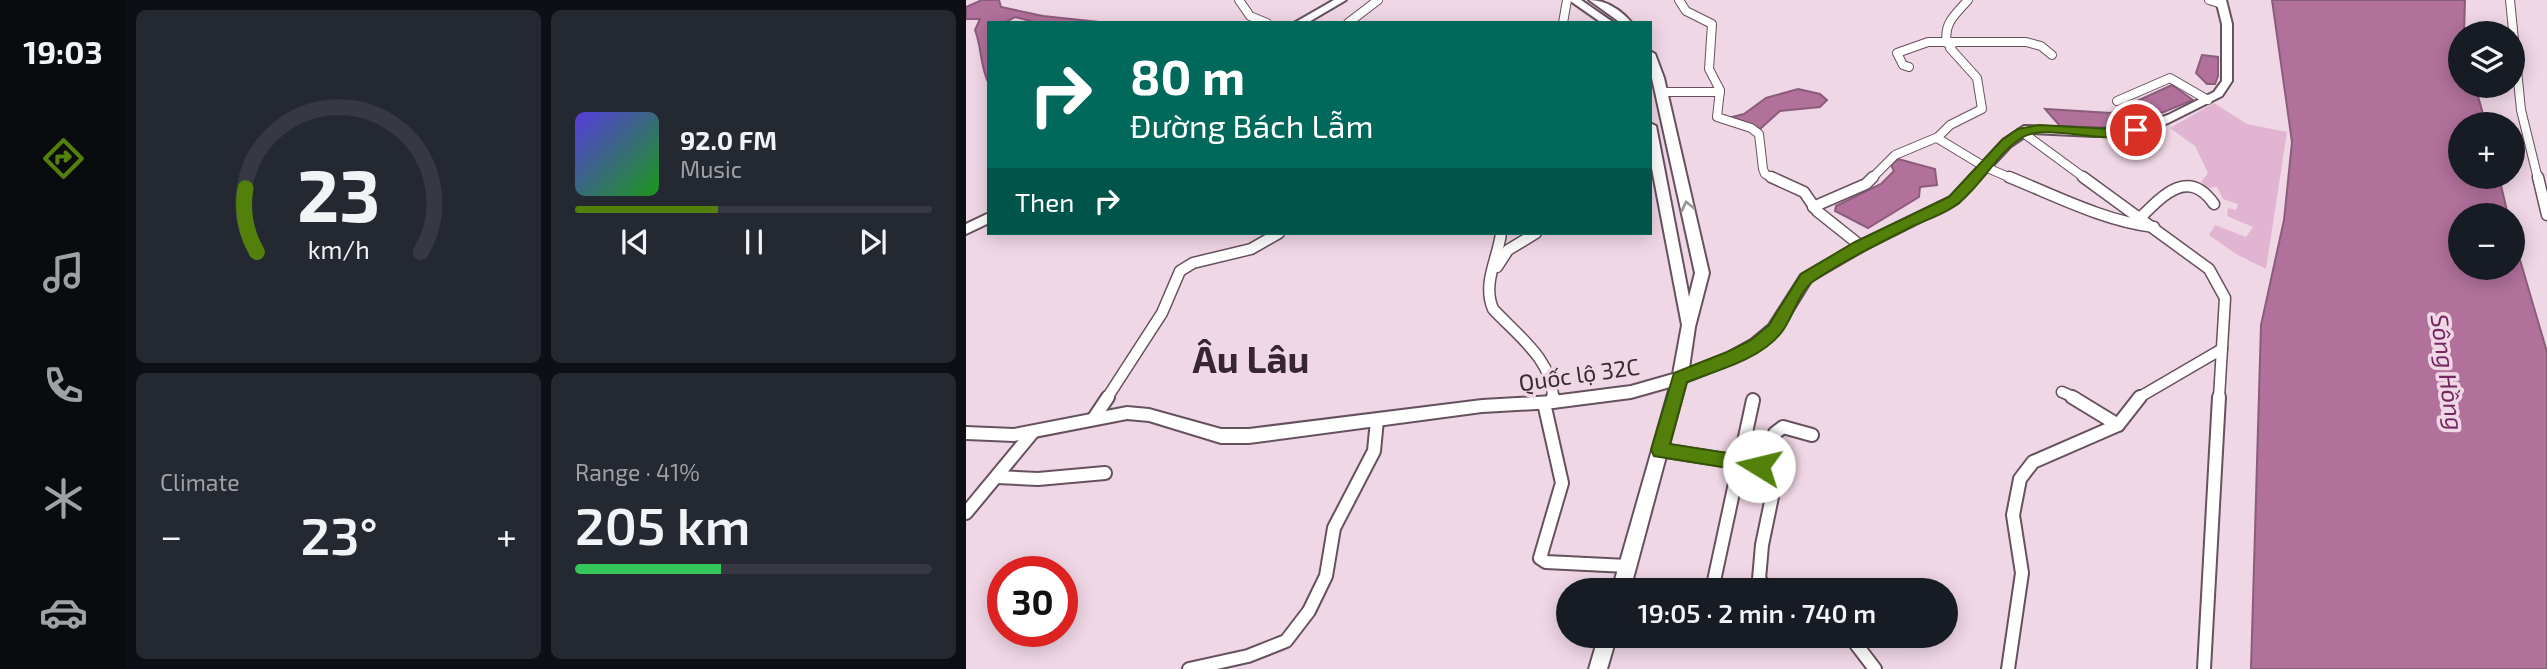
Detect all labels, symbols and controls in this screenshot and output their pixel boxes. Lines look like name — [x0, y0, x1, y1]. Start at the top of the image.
map controls — [2448, 21, 2525, 280]
button: layers — [2448, 21, 2525, 98]
text: 19:03 — [23, 32, 103, 70]
text: 80 m — [1130, 46, 1245, 105]
icon: right — [1015, 49, 1106, 140]
pin — [2106, 100, 2166, 160]
text: Đường Bách Lẫm — [1130, 106, 1373, 144]
icon: arrive — [2117, 111, 2155, 149]
button: + — [2448, 112, 2525, 189]
text: 92.0 FM — [680, 124, 777, 155]
icon: directions — [39, 134, 88, 183]
text: 23 — [297, 150, 380, 238]
text: Music — [680, 155, 742, 183]
icon: right — [1088, 182, 1126, 220]
text: Then — [1015, 186, 1074, 217]
one-way arrow — [1681, 200, 1696, 212]
button: − — [2448, 203, 2525, 280]
icon: previous — [616, 223, 654, 261]
icon: pause — [735, 223, 773, 261]
icon: next — [854, 223, 892, 261]
text: km/h — [307, 234, 370, 264]
icon: music — [39, 248, 88, 297]
water label: Sông Hồng — [2425, 312, 2471, 432]
district label: Âu Lâu — [1193, 336, 1309, 380]
street label: Quốc lộ 32C — [1517, 352, 1641, 396]
icon: phone — [39, 361, 88, 410]
position arrow — [1722, 429, 1796, 503]
text: Range · 41% — [575, 458, 700, 486]
text: Climate — [160, 468, 240, 496]
icon: climate — [39, 474, 88, 523]
text: 205 km — [575, 493, 750, 555]
text: 23° — [300, 503, 378, 565]
text: − — [160, 512, 182, 558]
text: + — [496, 512, 517, 558]
speed limit sign: 30 — [987, 556, 1078, 647]
icon: car — [39, 588, 88, 637]
text: 19:05 · 2 min · 740 m — [1638, 597, 1876, 628]

